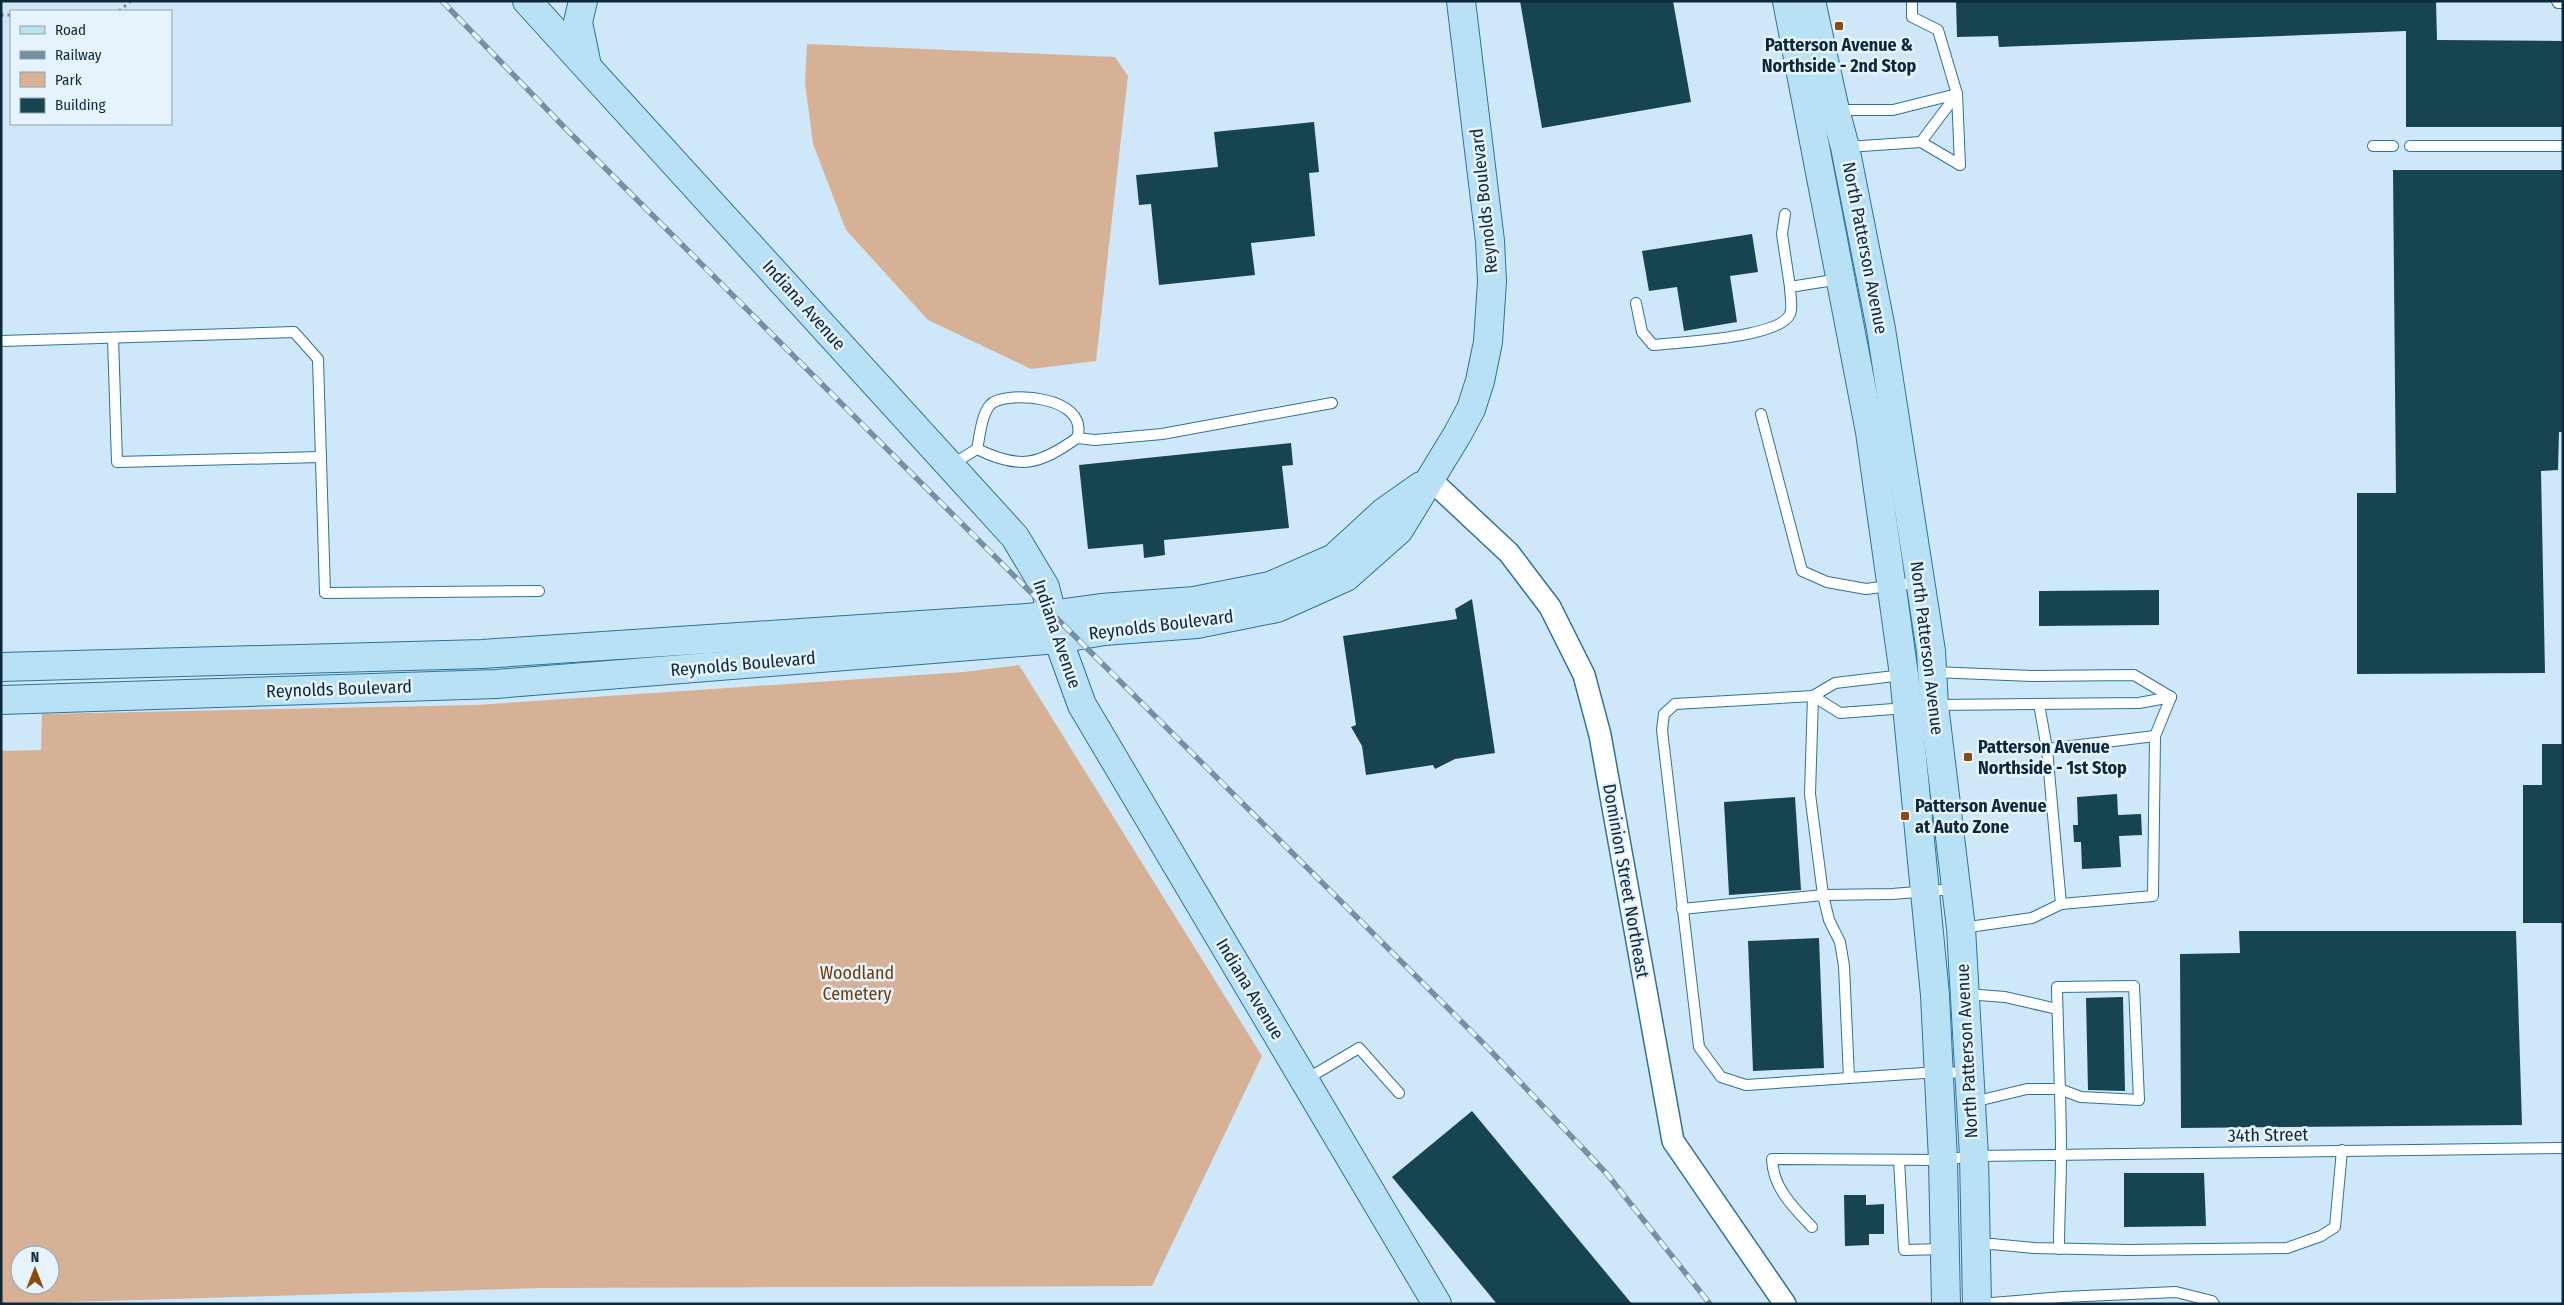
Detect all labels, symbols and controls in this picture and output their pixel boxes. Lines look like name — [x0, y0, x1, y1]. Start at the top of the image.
legend — [10, 10, 172, 125]
marker: Patterson Avenue & Northside - 2nd Stop — [1833, 20, 1845, 32]
text: Road — [55, 21, 86, 39]
place label: Patterson Avenue & Northside - 2nd Stop — [1762, 34, 1916, 77]
text: Railway — [55, 46, 102, 64]
text: Park — [55, 71, 82, 89]
text: Building — [55, 96, 106, 114]
street label: Reynolds Boulevard — [1465, 127, 1503, 275]
street label: North Patterson Avenue — [1838, 160, 1893, 336]
street label: Indiana Avenue — [758, 255, 850, 355]
street label: North Patterson Avenue — [1905, 560, 1949, 736]
street label: Indiana Avenue — [1028, 577, 1086, 691]
street label: Reynolds Boulevard — [1087, 605, 1235, 645]
street label: Reynolds Boulevard — [669, 647, 817, 681]
street label: Reynolds Boulevard — [266, 675, 412, 703]
place label: Patterson Avenue Northside - 1st Stop — [1978, 736, 2127, 779]
marker: Patterson Avenue Northside - 1st Stop — [1962, 751, 1974, 763]
street label: Dominion Street Northeast — [1598, 782, 1654, 980]
place label: Patterson Avenue at Auto Zone — [1915, 795, 2047, 838]
marker: Patterson Avenue at Auto Zone — [1899, 810, 1911, 822]
street label: Indiana Avenue — [1211, 935, 1289, 1044]
park label: Woodland Cemetery — [820, 962, 894, 1005]
street label: North Patterson Avenue — [1951, 963, 1983, 1139]
street label: 34th Street — [2228, 1123, 2309, 1147]
north arrow — [10, 1245, 60, 1295]
text: N — [31, 1249, 39, 1266]

